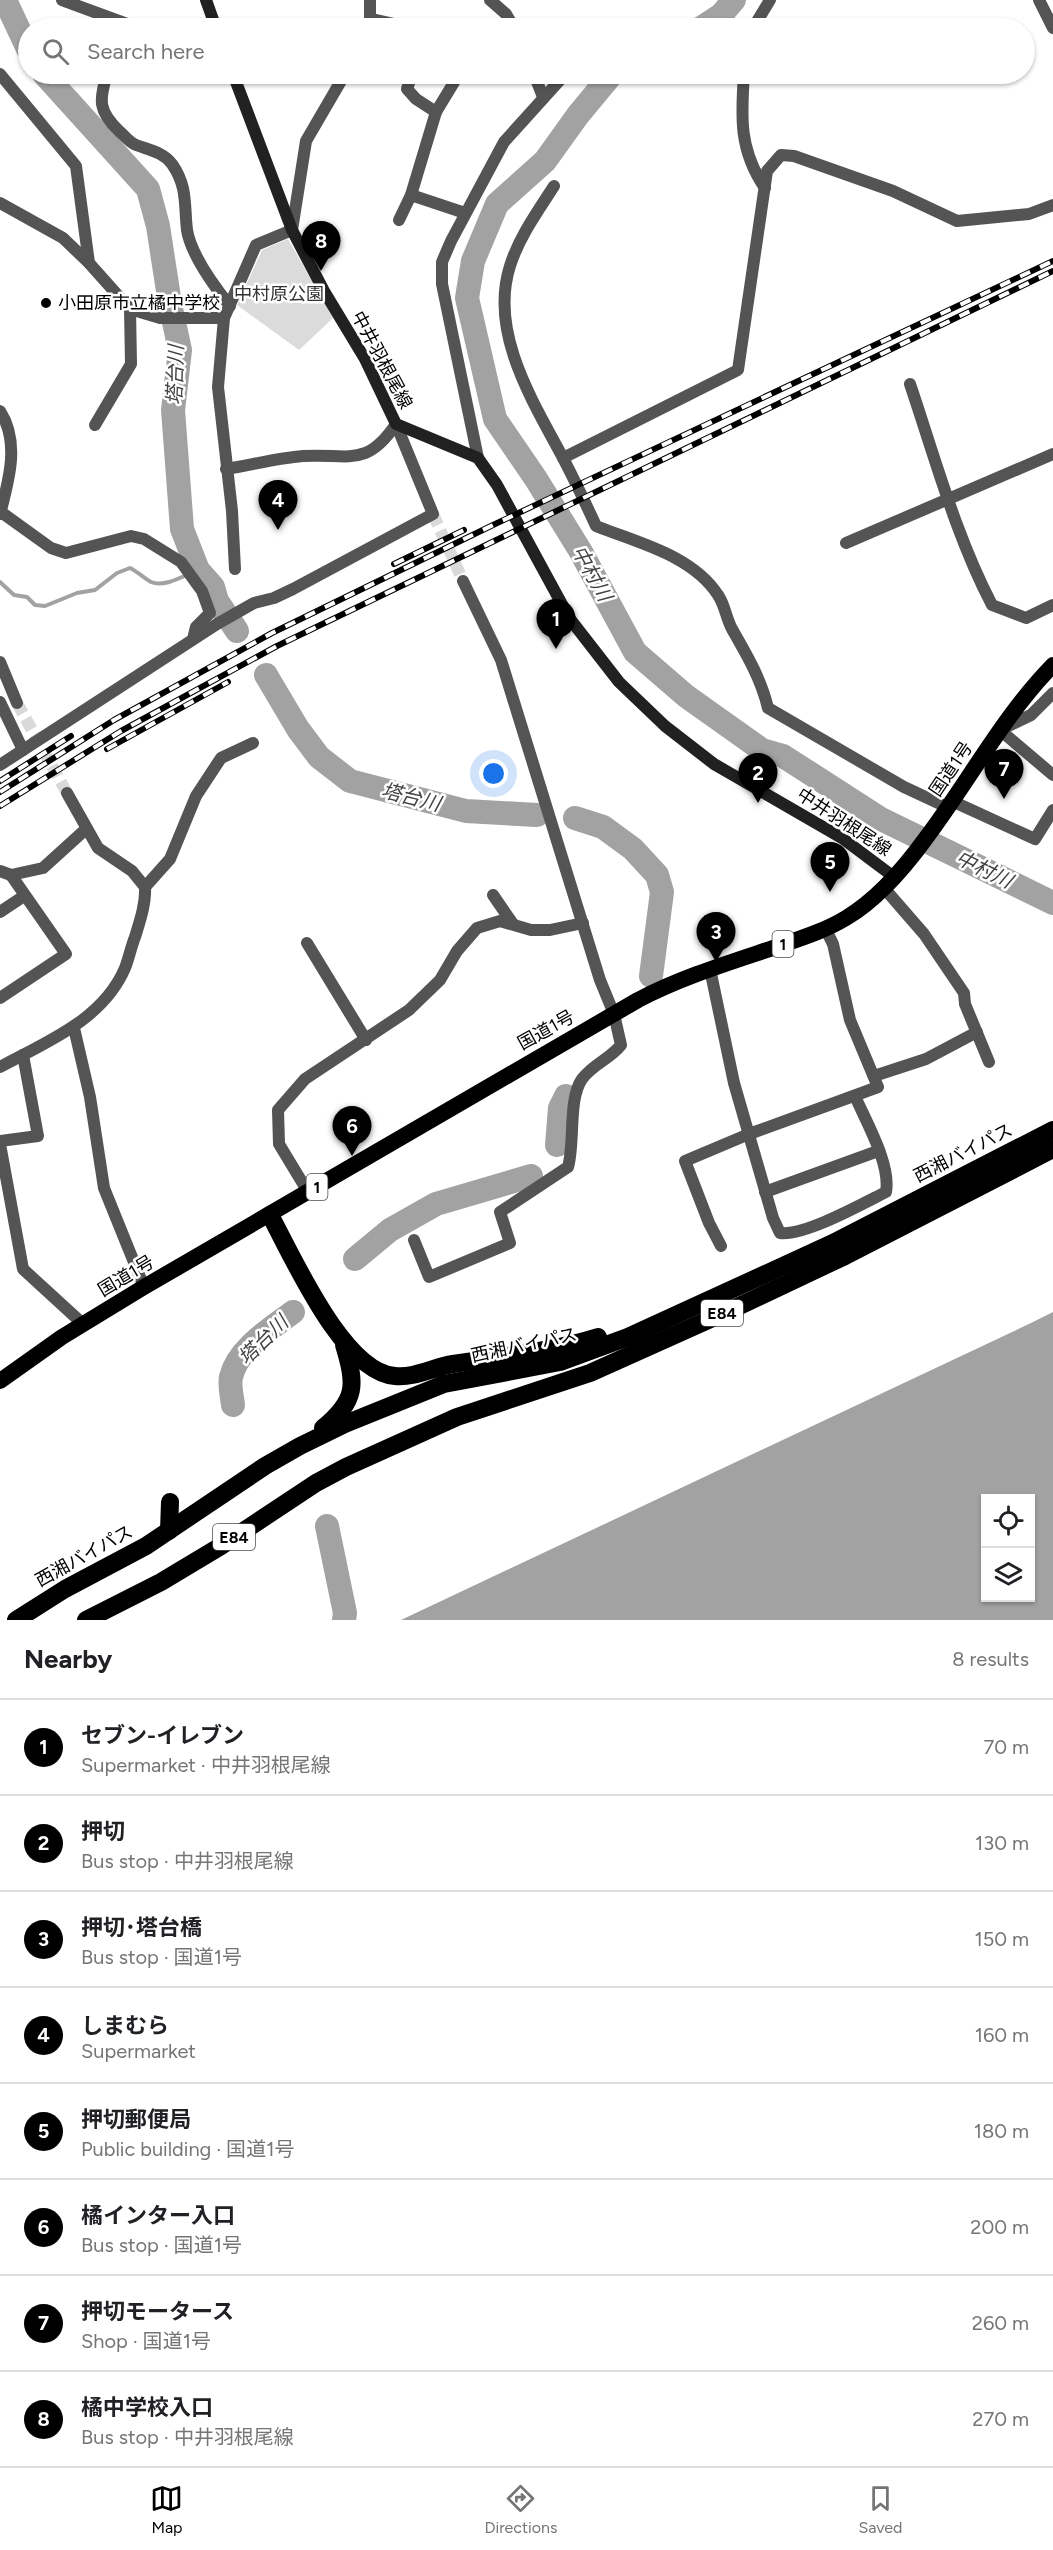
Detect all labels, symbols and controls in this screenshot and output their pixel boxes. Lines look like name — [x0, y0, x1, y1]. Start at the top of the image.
search box — [18, 18, 1035, 84]
icon: search — [39, 35, 72, 68]
text: Search here — [87, 38, 205, 65]
pin: 8 — [302, 222, 340, 271]
park label: 中村原公園 — [234, 283, 324, 305]
place label: 小田原市立橘中学校 — [58, 292, 220, 314]
marker: 小田原市立橘中学校 — [39, 296, 53, 310]
street label: 中井羽根尾線 — [347, 307, 417, 413]
water label: 塔台川 — [162, 343, 188, 405]
pin: 4 — [258, 480, 298, 530]
water label: 中村川 — [567, 541, 618, 607]
pin: 1 — [536, 600, 576, 649]
street label: 国道1号 — [925, 737, 977, 801]
pin: 7 — [984, 750, 1024, 799]
pin: 2 — [738, 754, 777, 803]
your location — [479, 759, 508, 788]
water label: 塔台川 — [379, 778, 445, 816]
street label: 中井羽根尾線 — [793, 783, 895, 861]
pin: 5 — [810, 842, 850, 892]
water label: 中村川 — [952, 845, 1018, 894]
pin: 3 — [696, 912, 736, 962]
road number: 1 — [772, 931, 794, 957]
street label: 国道1号 — [514, 1005, 578, 1055]
pin: 6 — [332, 1106, 372, 1156]
street label: 西湘バイパス — [910, 1119, 1016, 1187]
road number: 1 — [306, 1174, 328, 1200]
street label: 国道1号 — [94, 1251, 158, 1301]
road number: E84 — [701, 1300, 743, 1326]
water label: 塔台川 — [233, 1309, 294, 1369]
street label: 西湘バイパス — [469, 1323, 579, 1367]
map controls — [981, 1494, 1035, 1602]
button: locate — [981, 1494, 1035, 1548]
street label: 西湘バイパス — [32, 1520, 136, 1592]
road number: E84 — [213, 1524, 255, 1550]
button: layers — [981, 1548, 1035, 1602]
text: Nearby — [24, 1643, 112, 1675]
text: 8 results — [952, 1647, 1029, 1671]
text: セブン-イレブン — [81, 1722, 244, 1749]
text: 1 — [39, 1735, 48, 1759]
text: 70 m — [983, 1735, 1029, 1759]
text: Supermarket · 中井羽根尾線 — [81, 1753, 331, 1777]
text: 押切 — [81, 1818, 125, 1845]
text: 2 — [38, 1831, 49, 1855]
text: 130 m — [975, 1831, 1029, 1855]
text: Bus stop · 中井羽根尾線 — [81, 1849, 294, 1873]
text: 押切･塔台橋 — [81, 1914, 202, 1941]
text: 3 — [38, 1927, 49, 1951]
text: 150 m — [974, 1927, 1029, 1951]
text: Bus stop · 国道1号 — [81, 1945, 242, 1969]
text: しまむら — [81, 2012, 169, 2039]
text: 4 — [37, 2023, 50, 2047]
text: 160 m — [975, 2023, 1029, 2047]
text: Supermarket — [81, 2039, 196, 2063]
text: 押切郵便局 — [81, 2106, 191, 2133]
text: 5 — [38, 2119, 49, 2143]
text: 180 m — [974, 2119, 1029, 2143]
text: Public building · 国道1号 — [81, 2137, 295, 2161]
text: 橘インター入口 — [81, 2202, 235, 2229]
text: 6 — [38, 2215, 49, 2239]
text: 200 m — [970, 2215, 1029, 2239]
text: Bus stop · 国道1号 — [81, 2233, 242, 2257]
text: 押切モータース — [81, 2298, 234, 2325]
text: 7 — [38, 2311, 49, 2335]
text: 260 m — [972, 2311, 1029, 2335]
text: Shop · 国道1号 — [81, 2329, 211, 2353]
text: 橘中学校入口 — [81, 2394, 213, 2421]
text: 8 — [37, 2407, 50, 2431]
text: 270 m — [972, 2407, 1029, 2431]
text: Bus stop · 中井羽根尾線 — [81, 2425, 294, 2449]
tab: Map — [150, 2482, 183, 2537]
tab: Directions — [484, 2482, 557, 2537]
tab: Saved — [858, 2482, 903, 2537]

